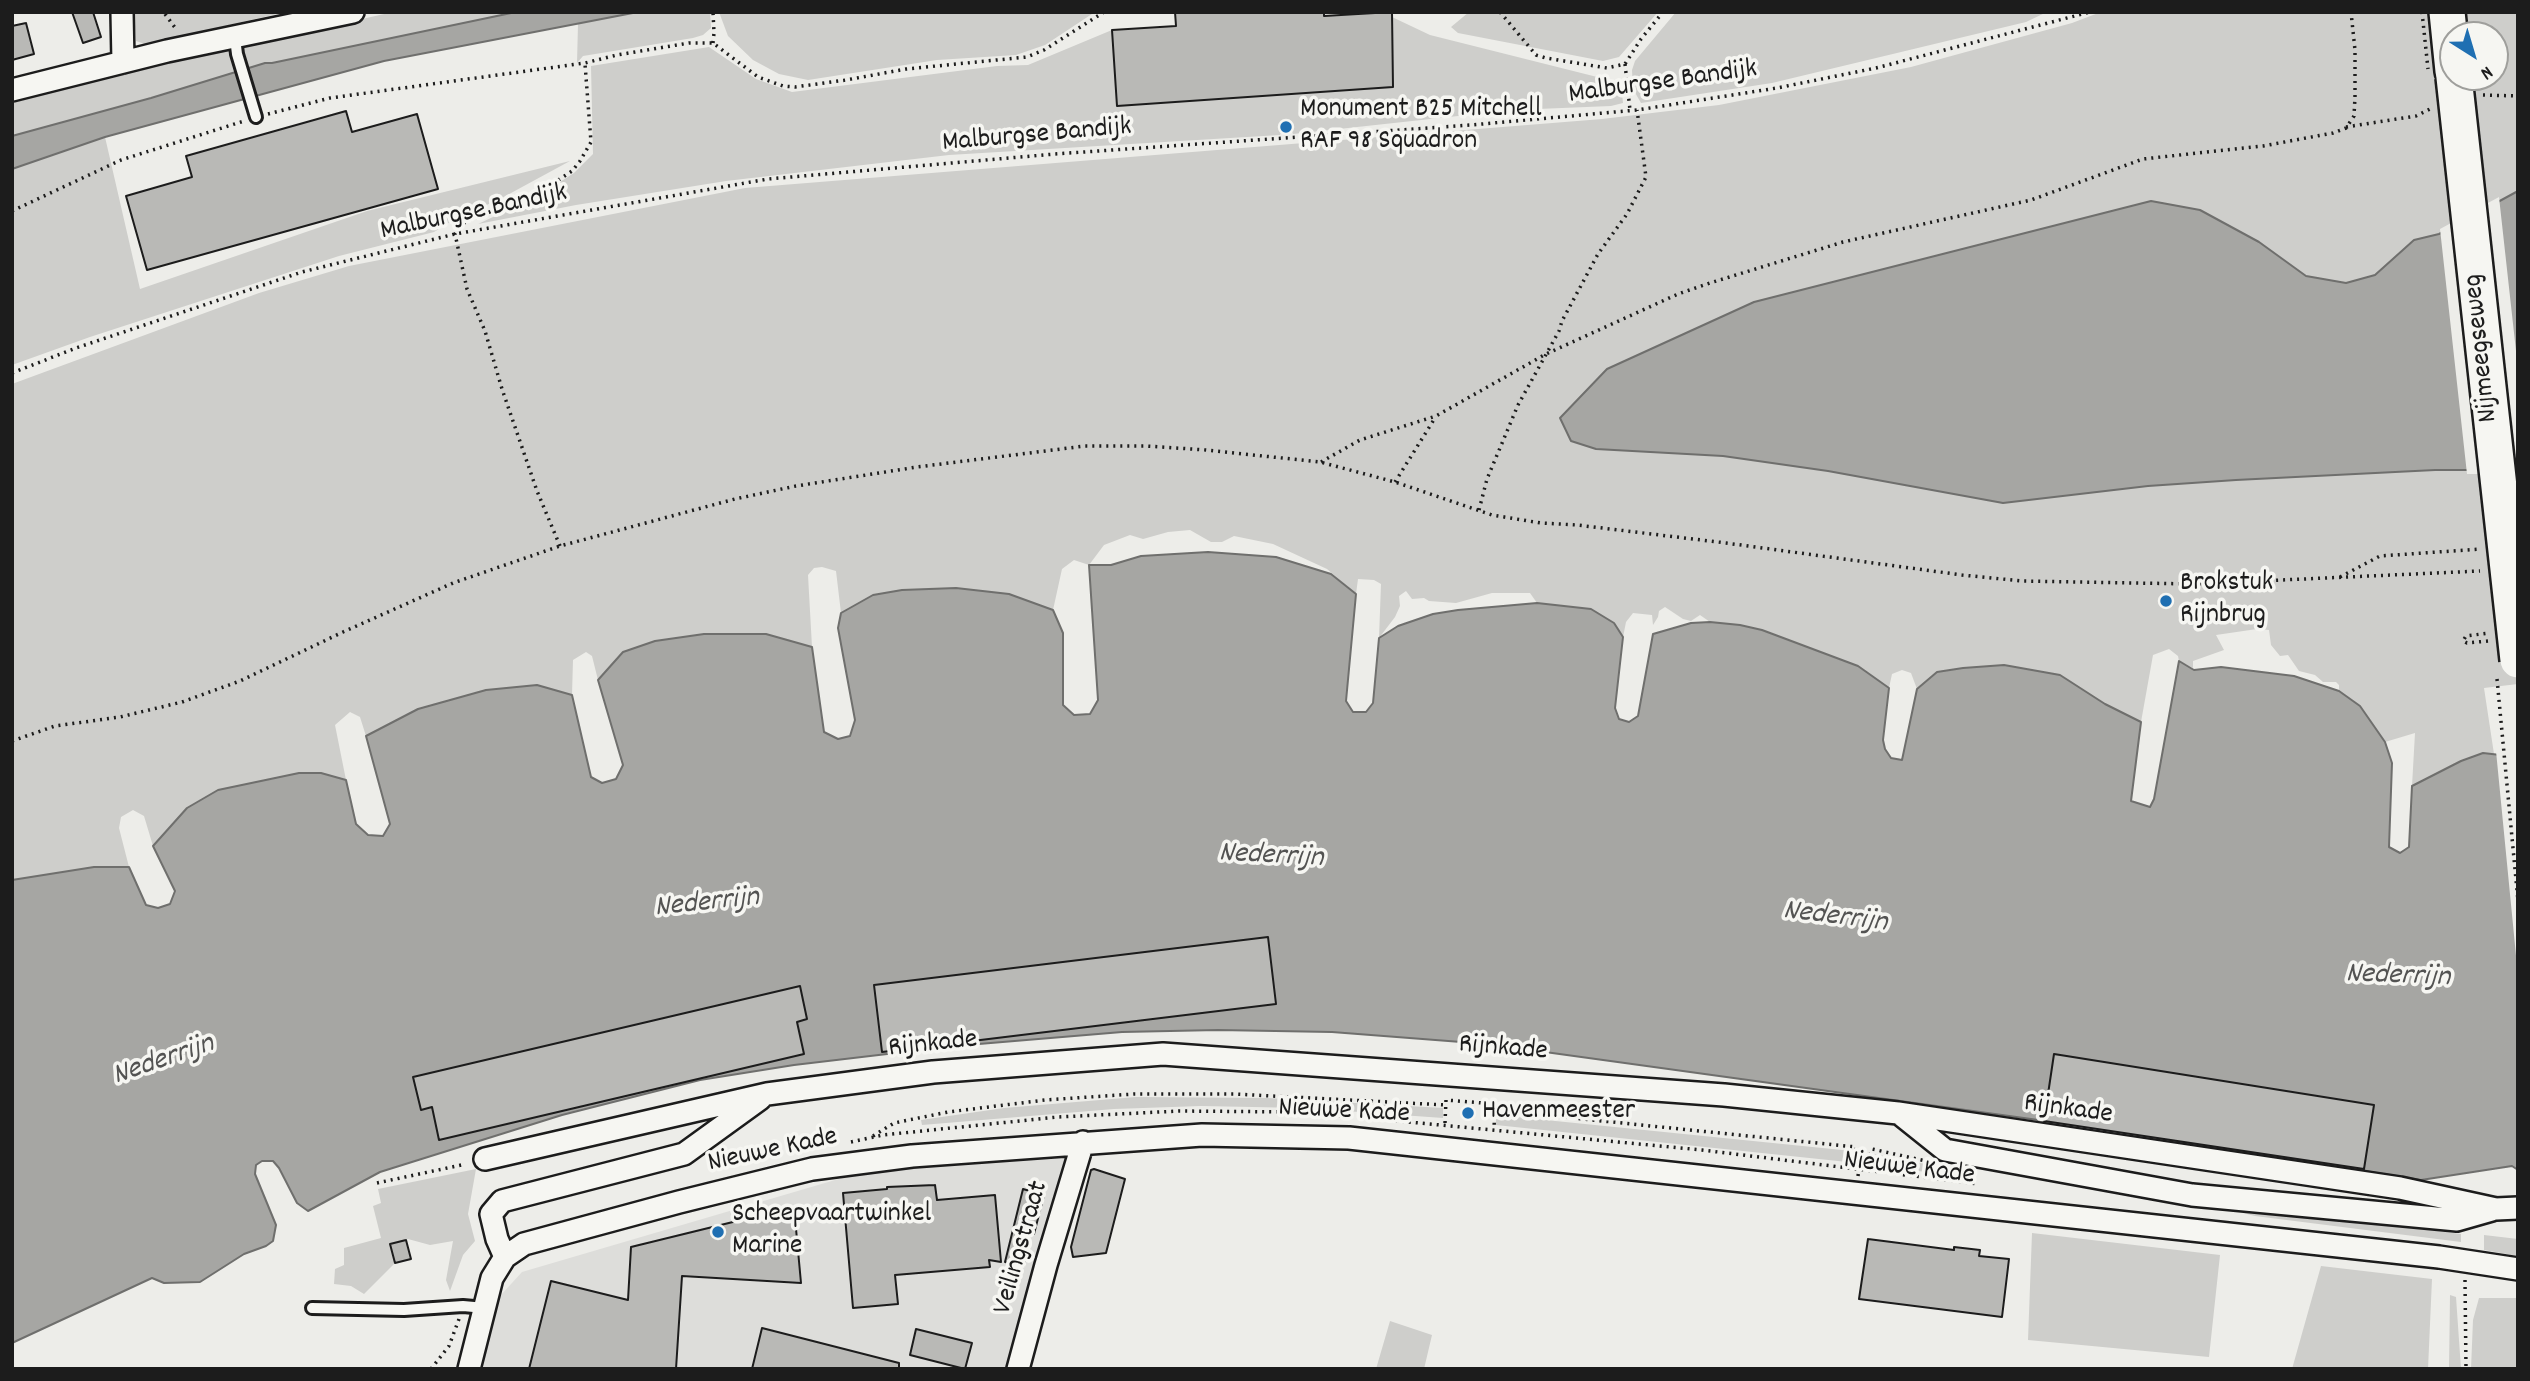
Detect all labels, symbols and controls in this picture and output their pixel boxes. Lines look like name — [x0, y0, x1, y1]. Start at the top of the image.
north arrow — [2439, 21, 2509, 91]
street label: Malburgse Bandijk — [1567, 54, 1759, 114]
text: N — [2474, 58, 2498, 85]
place label: Monument B25 Mitchell RAF 98 Squadron — [1300, 94, 1542, 160]
street label: Malburgse Bandijk — [941, 112, 1133, 162]
marker: Monument B25 Mitchell RAF 98 Squadron — [1278, 119, 1294, 135]
street label: Malburgse Bandijk — [378, 178, 570, 250]
street label: Nijmeegseweg — [2458, 272, 2508, 424]
place label: Brokstuk Rijnbrug — [2180, 568, 2273, 634]
marker: Brokstuk Rijnbrug — [2158, 593, 2174, 609]
water label: Nederrijn — [1218, 837, 1324, 879]
water label: Nederrijn — [653, 882, 761, 928]
water label: Nederrijn — [1781, 895, 1889, 943]
water label: Nederrijn — [2345, 958, 2451, 998]
street label: Rijnkade — [887, 1025, 979, 1067]
water label: Nederrijn — [109, 1028, 219, 1096]
street label: Rijnkade — [1457, 1029, 1549, 1071]
street label: Rijnkade — [2022, 1088, 2114, 1134]
street label: Nieuwe Kade — [1277, 1093, 1411, 1133]
place label: Havenmeester — [1482, 1096, 1635, 1130]
marker: Havenmeester — [1460, 1105, 1476, 1121]
street label: Nieuwe Kade — [705, 1122, 841, 1182]
street label: Nieuwe Kade — [1842, 1145, 1976, 1195]
street label: Veilingstraat — [988, 1178, 1058, 1318]
place label: Scheepvaartwinkel Marine — [732, 1199, 931, 1265]
marker: Scheepvaartwinkel Marine — [710, 1224, 726, 1240]

